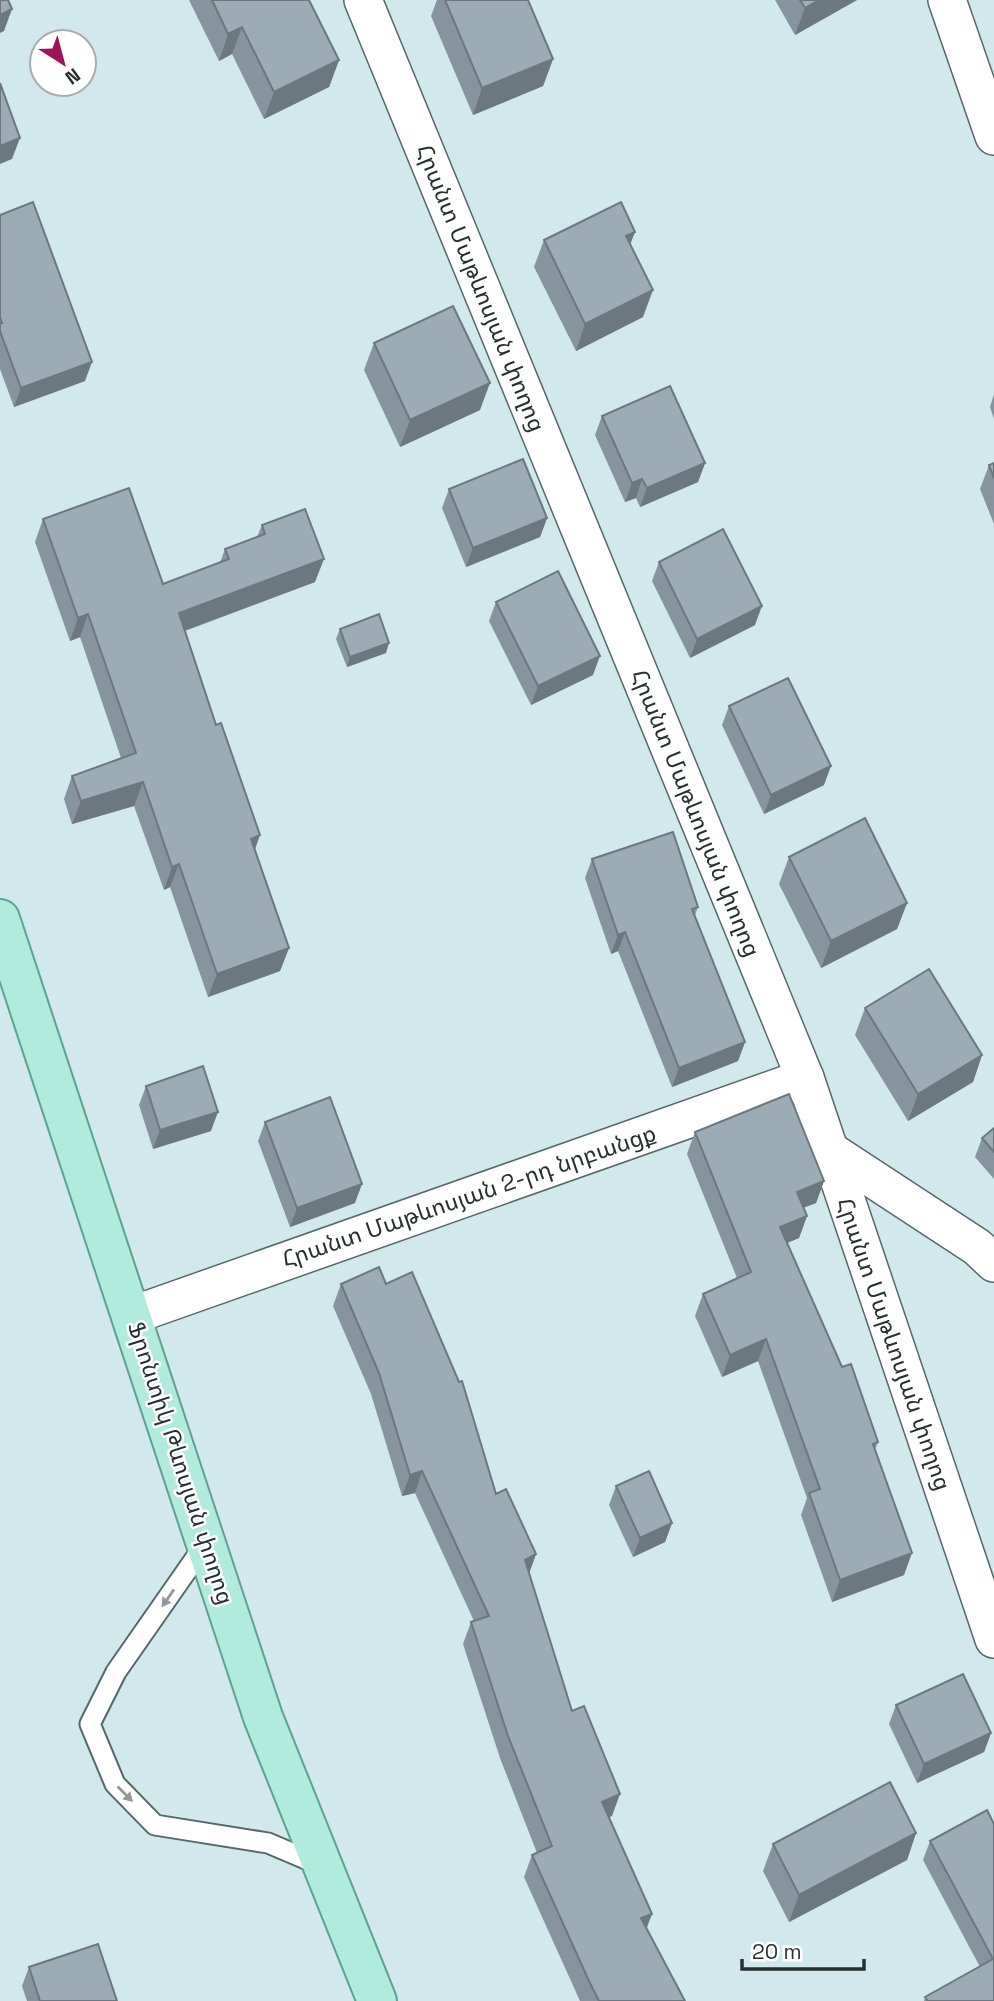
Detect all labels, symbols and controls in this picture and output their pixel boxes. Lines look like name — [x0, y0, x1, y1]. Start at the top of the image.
north arrow — [28, 28, 98, 98]
text: N — [60, 62, 85, 90]
street label: Հրանտ Մաթևոսյան փողոց — [410, 140, 552, 436]
street label: Հրանտ Մաթևոսյան փողոց — [625, 665, 767, 961]
street label: Հրանտ Մաթևոսյան 2-րդ նրբանցք — [278, 1118, 660, 1274]
street label: Հրանտ Մաթևոսյան փողոց — [830, 1194, 958, 1494]
street label: Ֆրոնտիկ Թևոսյան փողոց — [121, 1318, 241, 1608]
one-way arrow — [161, 1589, 175, 1607]
one-way arrow — [116, 1786, 133, 1803]
scale bar — [742, 1927, 864, 1971]
text: 20 m — [752, 1938, 802, 1965]

